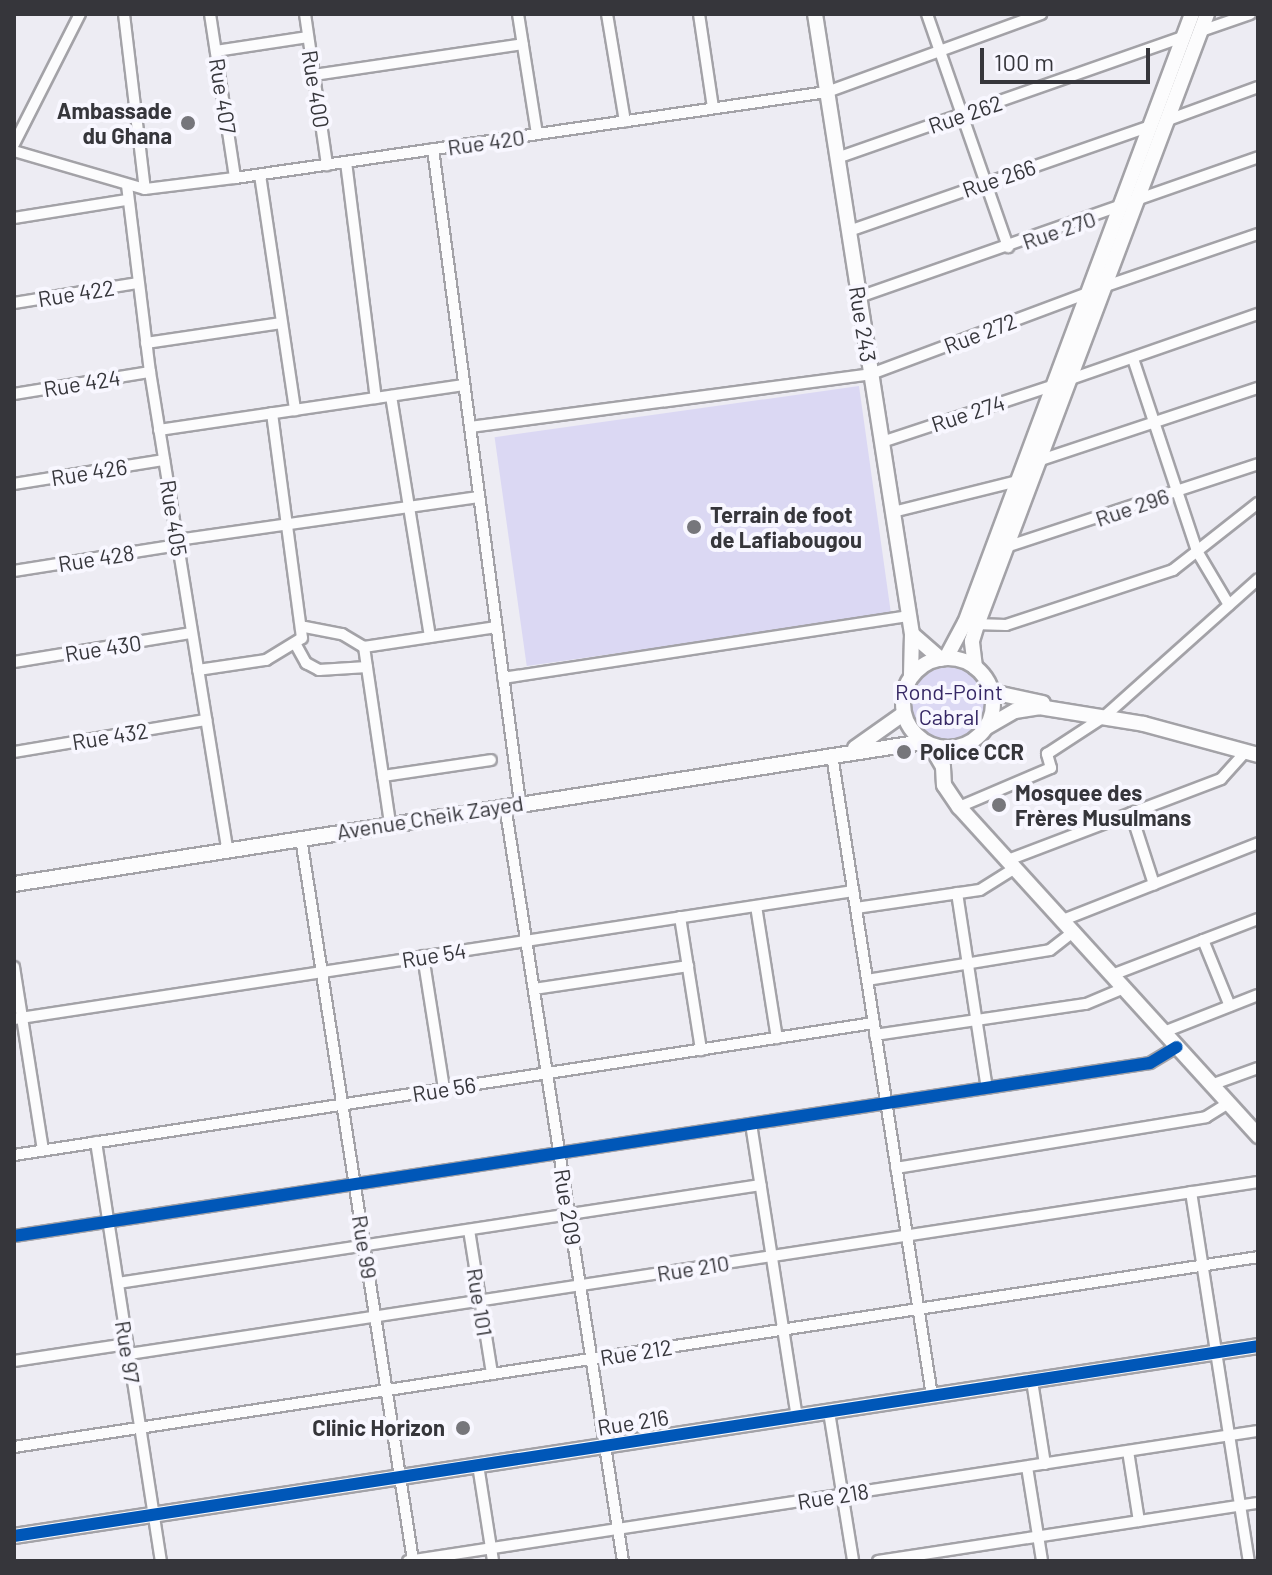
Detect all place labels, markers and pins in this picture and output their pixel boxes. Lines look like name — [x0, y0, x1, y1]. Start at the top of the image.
place label: Ambassade du Ghana — [57, 97, 172, 148]
marker: Ambassade du Ghana — [179, 114, 197, 132]
place label: Terrain de foot de Lafiabougou — [710, 501, 862, 552]
marker: Terrain de foot de Lafiabougou — [685, 518, 703, 536]
place label: Police CCR — [920, 739, 1024, 765]
marker: Police CCR — [895, 743, 913, 761]
place label: Mosquee des Frères Musulmans — [1015, 779, 1191, 830]
marker: Mosquee des Frères Musulmans — [990, 796, 1008, 814]
place label: Clinic Horizon — [312, 1415, 445, 1441]
marker: Clinic Horizon — [452, 1417, 474, 1439]

